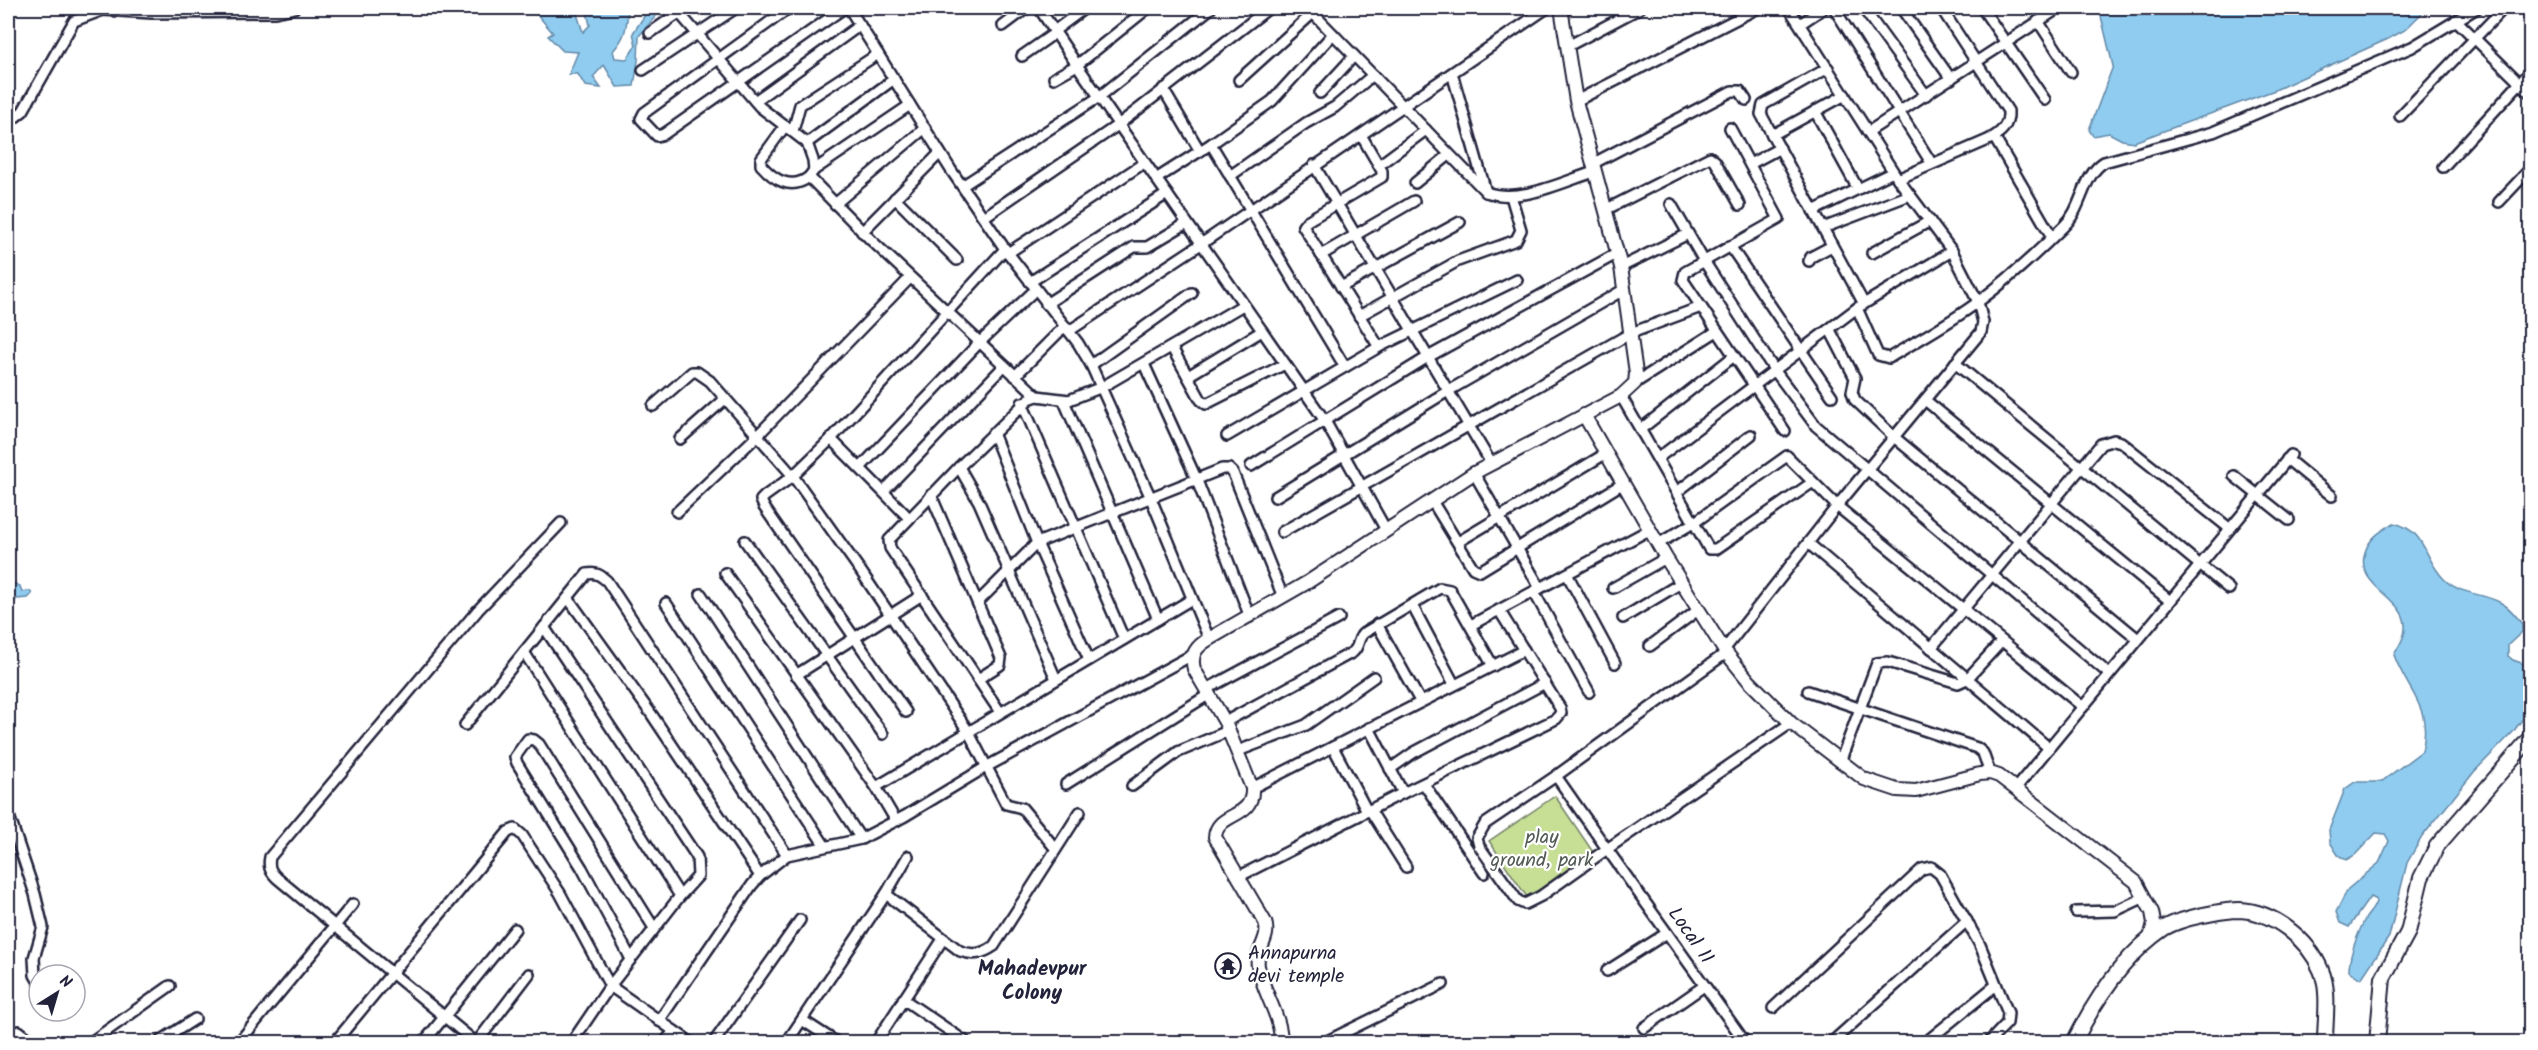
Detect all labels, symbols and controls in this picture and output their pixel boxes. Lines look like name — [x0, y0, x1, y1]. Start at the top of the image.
park label: play ground, park — [1490, 822, 1594, 877]
street label: Local 11 — [1659, 901, 1721, 971]
place label: Annapurna devi temple — [1248, 938, 1344, 993]
temple icon: Annapurna devi temple — [1213, 951, 1243, 981]
district label: Mahadevpur Colony — [978, 953, 1088, 1010]
north arrow — [27, 963, 87, 1023]
text: N — [54, 969, 77, 995]

